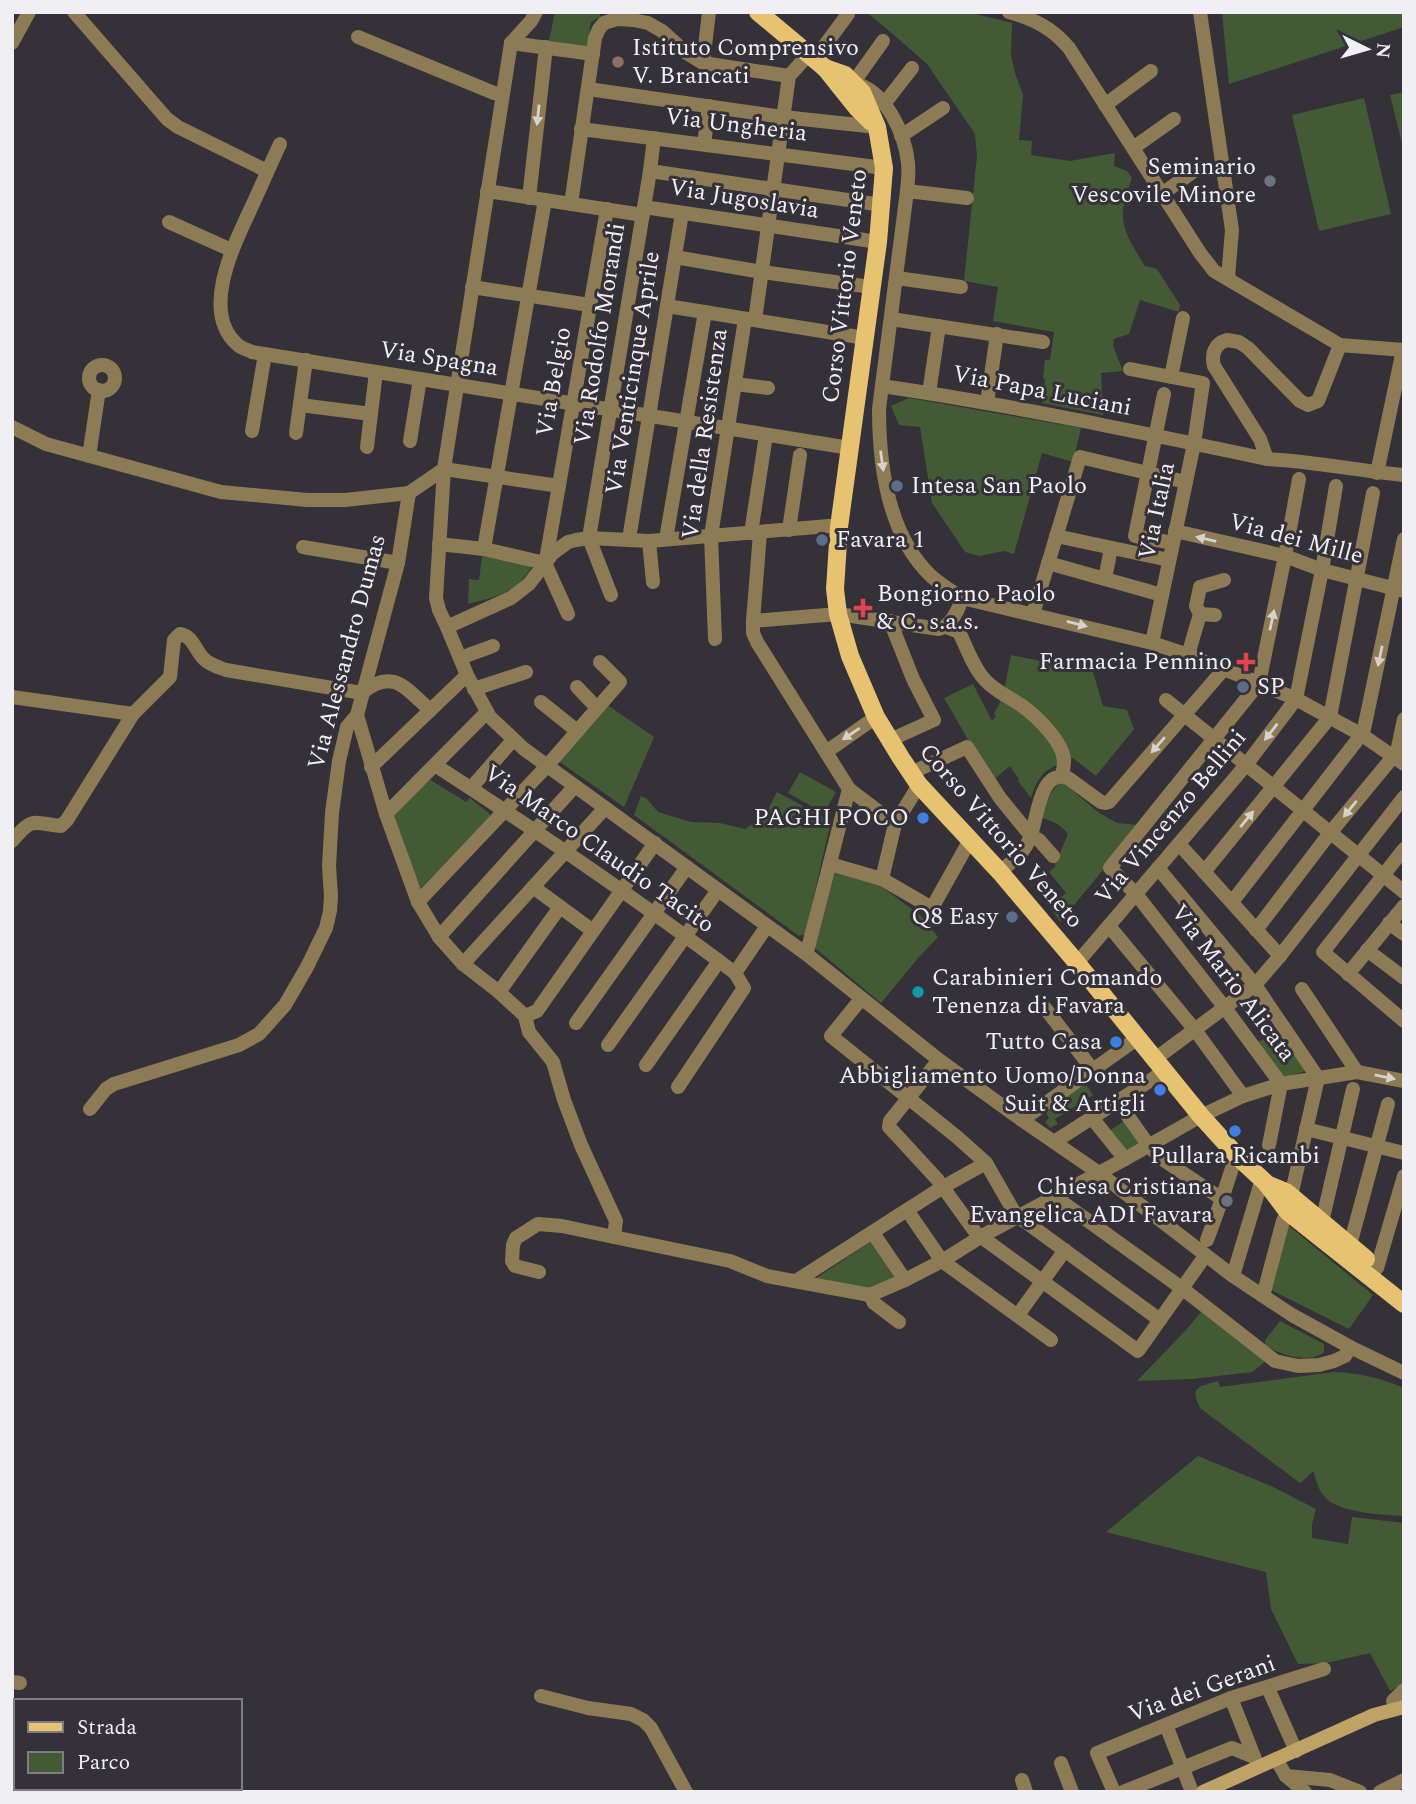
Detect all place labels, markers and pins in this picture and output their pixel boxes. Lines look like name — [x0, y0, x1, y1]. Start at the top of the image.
place label: Istituto Comprensivo V. Brancati — [632, 30, 859, 94]
marker: Istituto Comprensivo V. Brancati — [610, 54, 626, 70]
place label: Seminario Vescovile Minore — [1071, 149, 1256, 213]
marker: Seminario Vescovile Minore — [1262, 173, 1278, 189]
place label: Intesa San Paolo — [911, 468, 1087, 504]
marker: Intesa San Paolo — [889, 478, 905, 494]
place label: Favara 1 — [836, 522, 925, 558]
marker: Favara 1 — [814, 532, 830, 548]
place label: Bongiorno Paolo & C. s.a.s. — [877, 576, 1055, 640]
marker: Bongiorno Paolo & C. s.a.s. — [855, 600, 871, 616]
place label: Farmacia Pennino — [1039, 644, 1232, 680]
marker: Farmacia Pennino — [1238, 654, 1254, 670]
place label: SP — [1257, 669, 1285, 705]
marker: SP — [1235, 679, 1251, 695]
place label: PAGHI POCO — [753, 800, 909, 836]
marker: PAGHI POCO — [915, 810, 931, 826]
place label: Q8 Easy — [911, 899, 999, 935]
marker: Q8 Easy — [1004, 909, 1020, 925]
place label: Carabinieri Comando Tenenza di Favara — [932, 960, 1163, 1024]
marker: Carabinieri Comando Tenenza di Favara — [910, 984, 926, 1000]
place label: Tutto Casa — [985, 1024, 1102, 1060]
marker: Tutto Casa — [1108, 1034, 1124, 1050]
place label: Abbigliamento Uomo/Donna Suit & Artigli — [839, 1058, 1146, 1122]
marker: Abbigliamento Uomo/Donna Suit & Artigli — [1152, 1082, 1168, 1098]
marker: Pullara Ricambi — [1227, 1123, 1243, 1139]
place label: Pullara Ricambi — [1150, 1138, 1320, 1174]
place label: Chiesa Cristiana Evangelica ADI Favara — [969, 1169, 1213, 1233]
marker: Chiesa Cristiana Evangelica ADI Favara — [1219, 1193, 1235, 1209]

